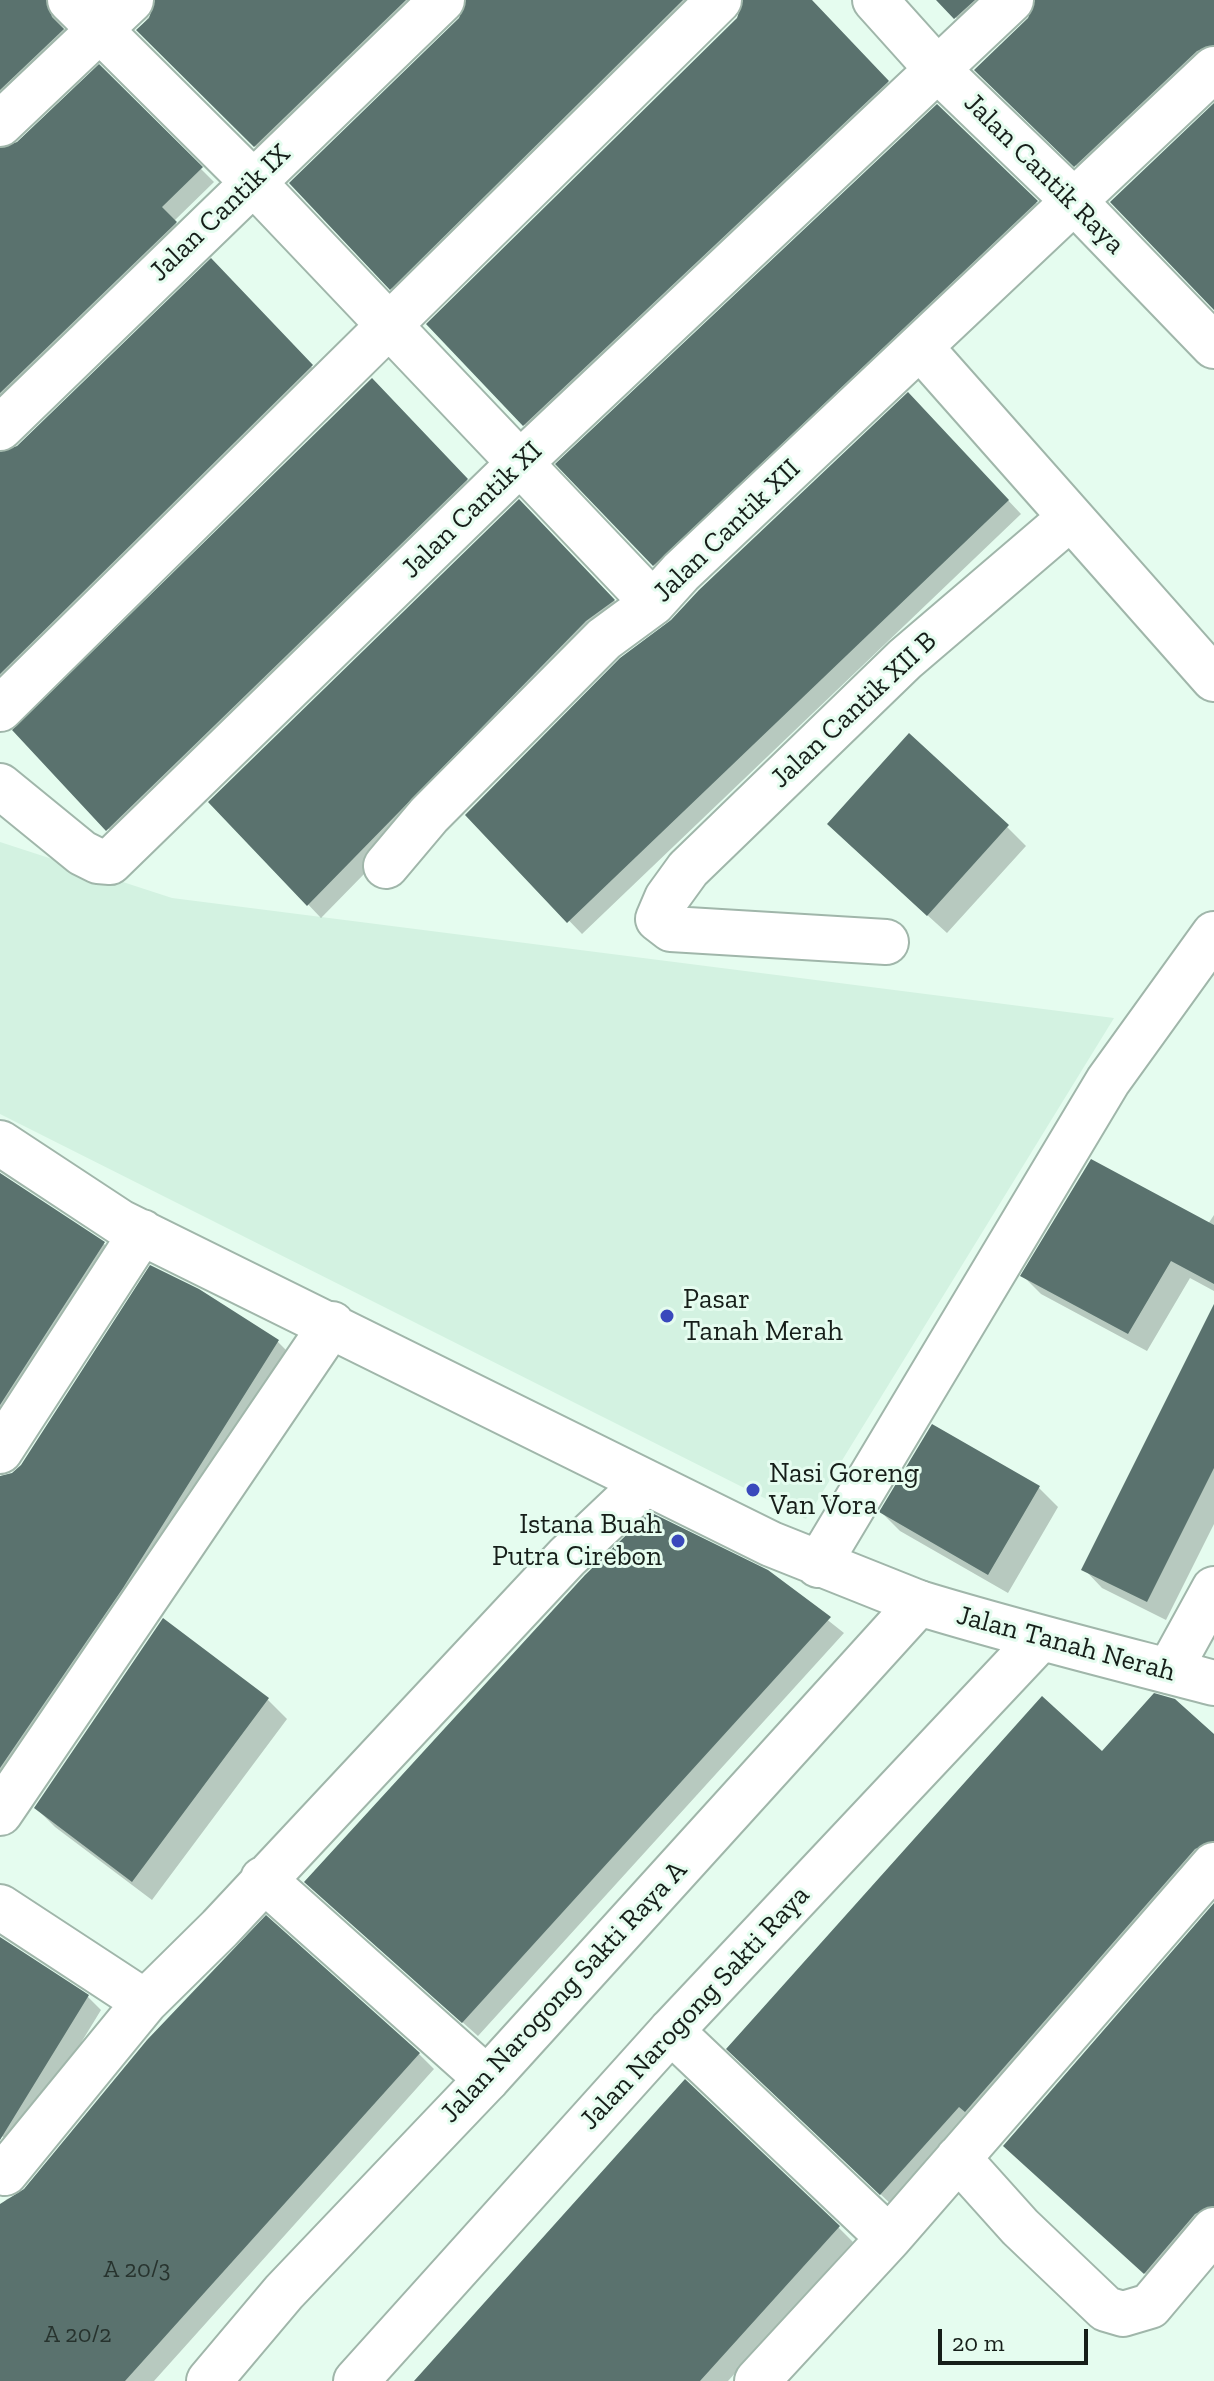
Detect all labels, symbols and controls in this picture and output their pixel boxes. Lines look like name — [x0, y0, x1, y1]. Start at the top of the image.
street label: Jalan Cantik Raya — [957, 87, 1131, 261]
street label: Jalan Cantik IX — [143, 138, 297, 288]
street label: Jalan Cantik XI — [395, 435, 549, 585]
street label: Jalan Cantik XII — [646, 452, 808, 610]
street label: Jalan Cantik XII B — [764, 624, 944, 796]
place label: Pasar Tanah Merah — [683, 1283, 843, 1349]
marker: Pasar Tanah Merah — [658, 1307, 676, 1325]
place label: Nasi Goreng Van Vora — [769, 1457, 919, 1523]
marker: Nasi Goreng Van Vora — [744, 1481, 762, 1499]
place label: Istana Buah Putra Cirebon — [492, 1508, 662, 1574]
marker: Istana Buah Putra Cirebon — [669, 1532, 687, 1550]
street label: Jalan Tanah Nerah — [953, 1599, 1179, 1689]
street label: Jalan Narogong Sakti Raya A — [434, 1854, 694, 2130]
street label: Jalan Narogong Sakti Raya — [573, 1879, 817, 2137]
house number: A 20/3 — [104, 2256, 170, 2284]
scale bar — [942, 2313, 1092, 2363]
house number: A 20/2 — [44, 2321, 112, 2349]
text: 20 m — [952, 2328, 1004, 2357]

